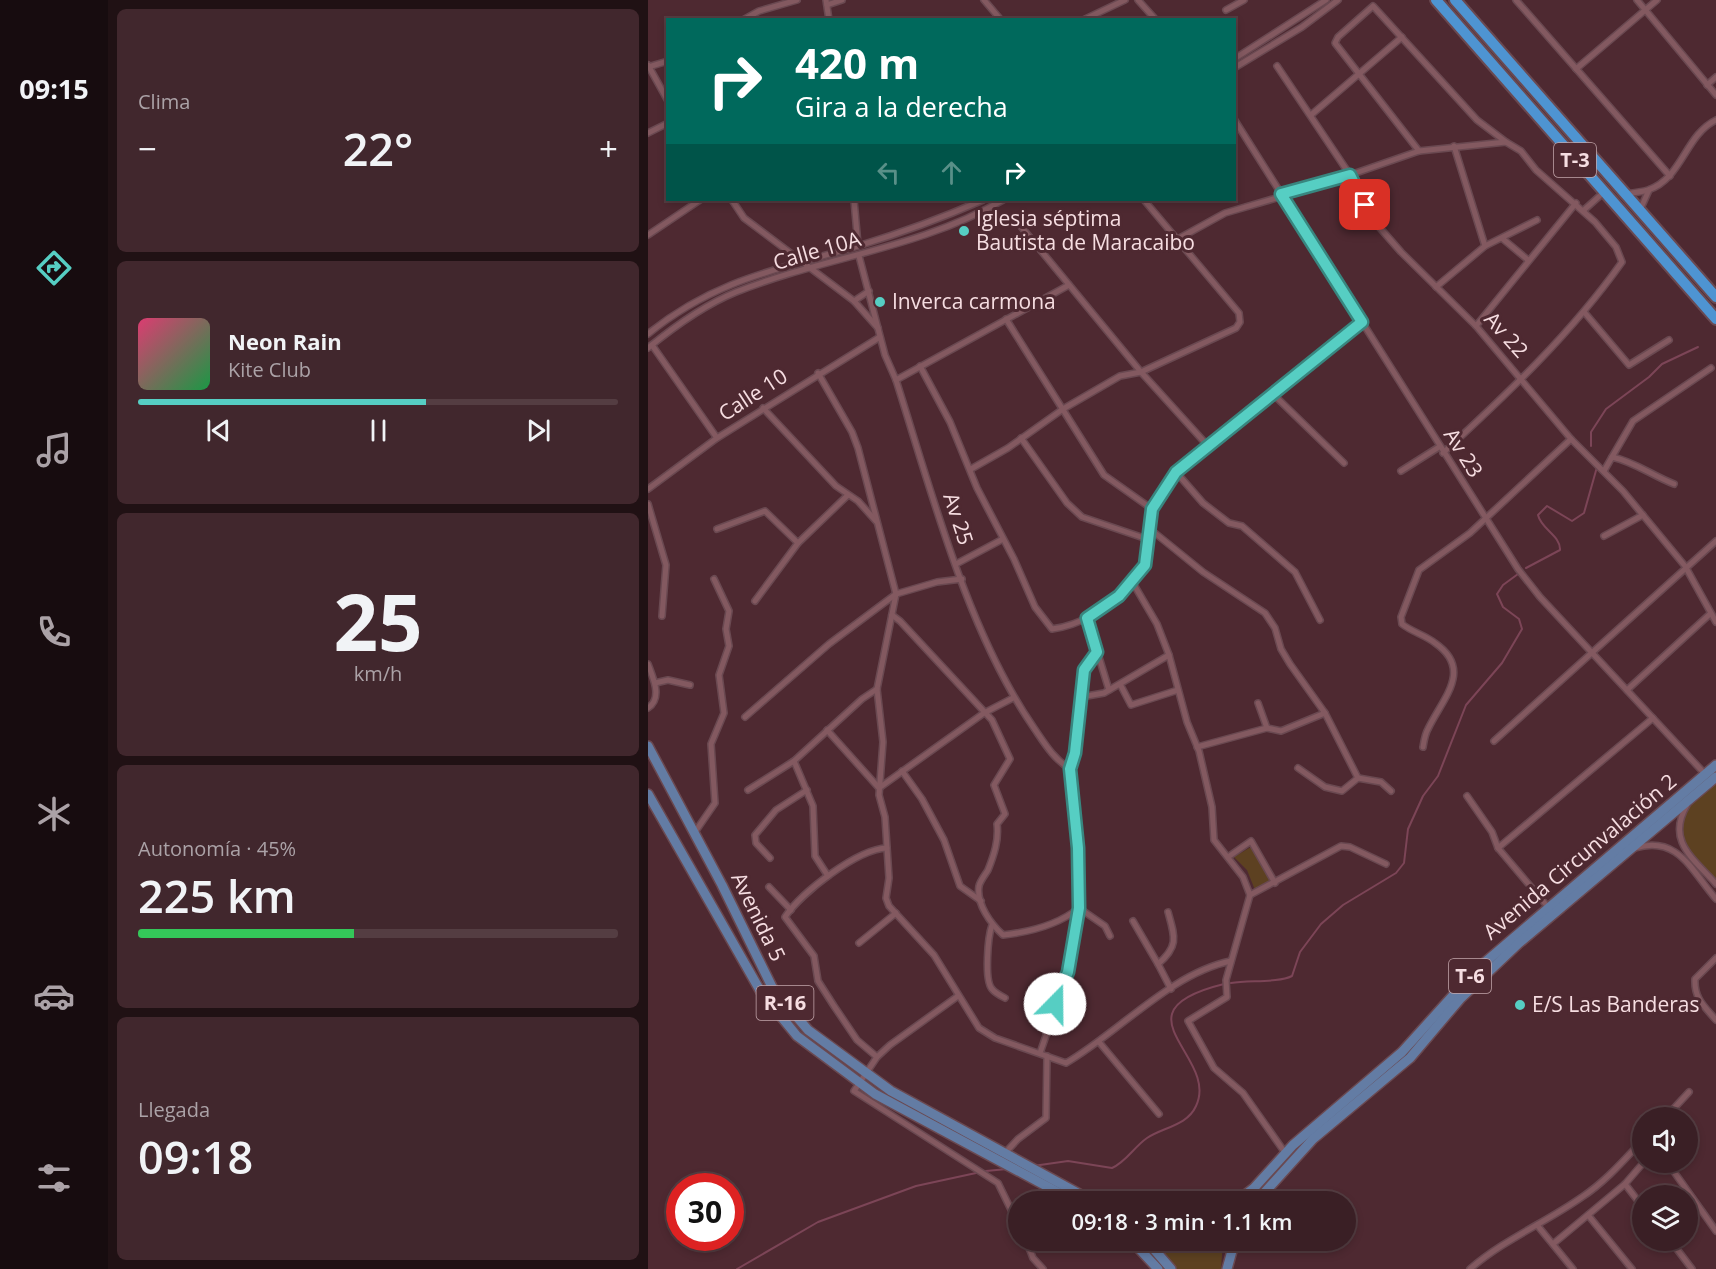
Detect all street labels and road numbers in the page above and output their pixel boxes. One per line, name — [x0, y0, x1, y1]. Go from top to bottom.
road number: T-3 — [1554, 143, 1596, 177]
street label: Calle 10A — [770, 224, 865, 276]
street label: Av 22 — [1479, 305, 1535, 363]
street label: Calle 10 — [713, 362, 792, 427]
street label: Av 23 — [1438, 422, 1490, 482]
street label: Av 25 — [937, 489, 980, 548]
street label: Avenida Circunvalación 2 — [1477, 767, 1682, 945]
street label: Avenida 5 — [725, 867, 792, 966]
road number: T-6 — [1449, 959, 1491, 993]
road number: R-16 — [756, 986, 814, 1020]

